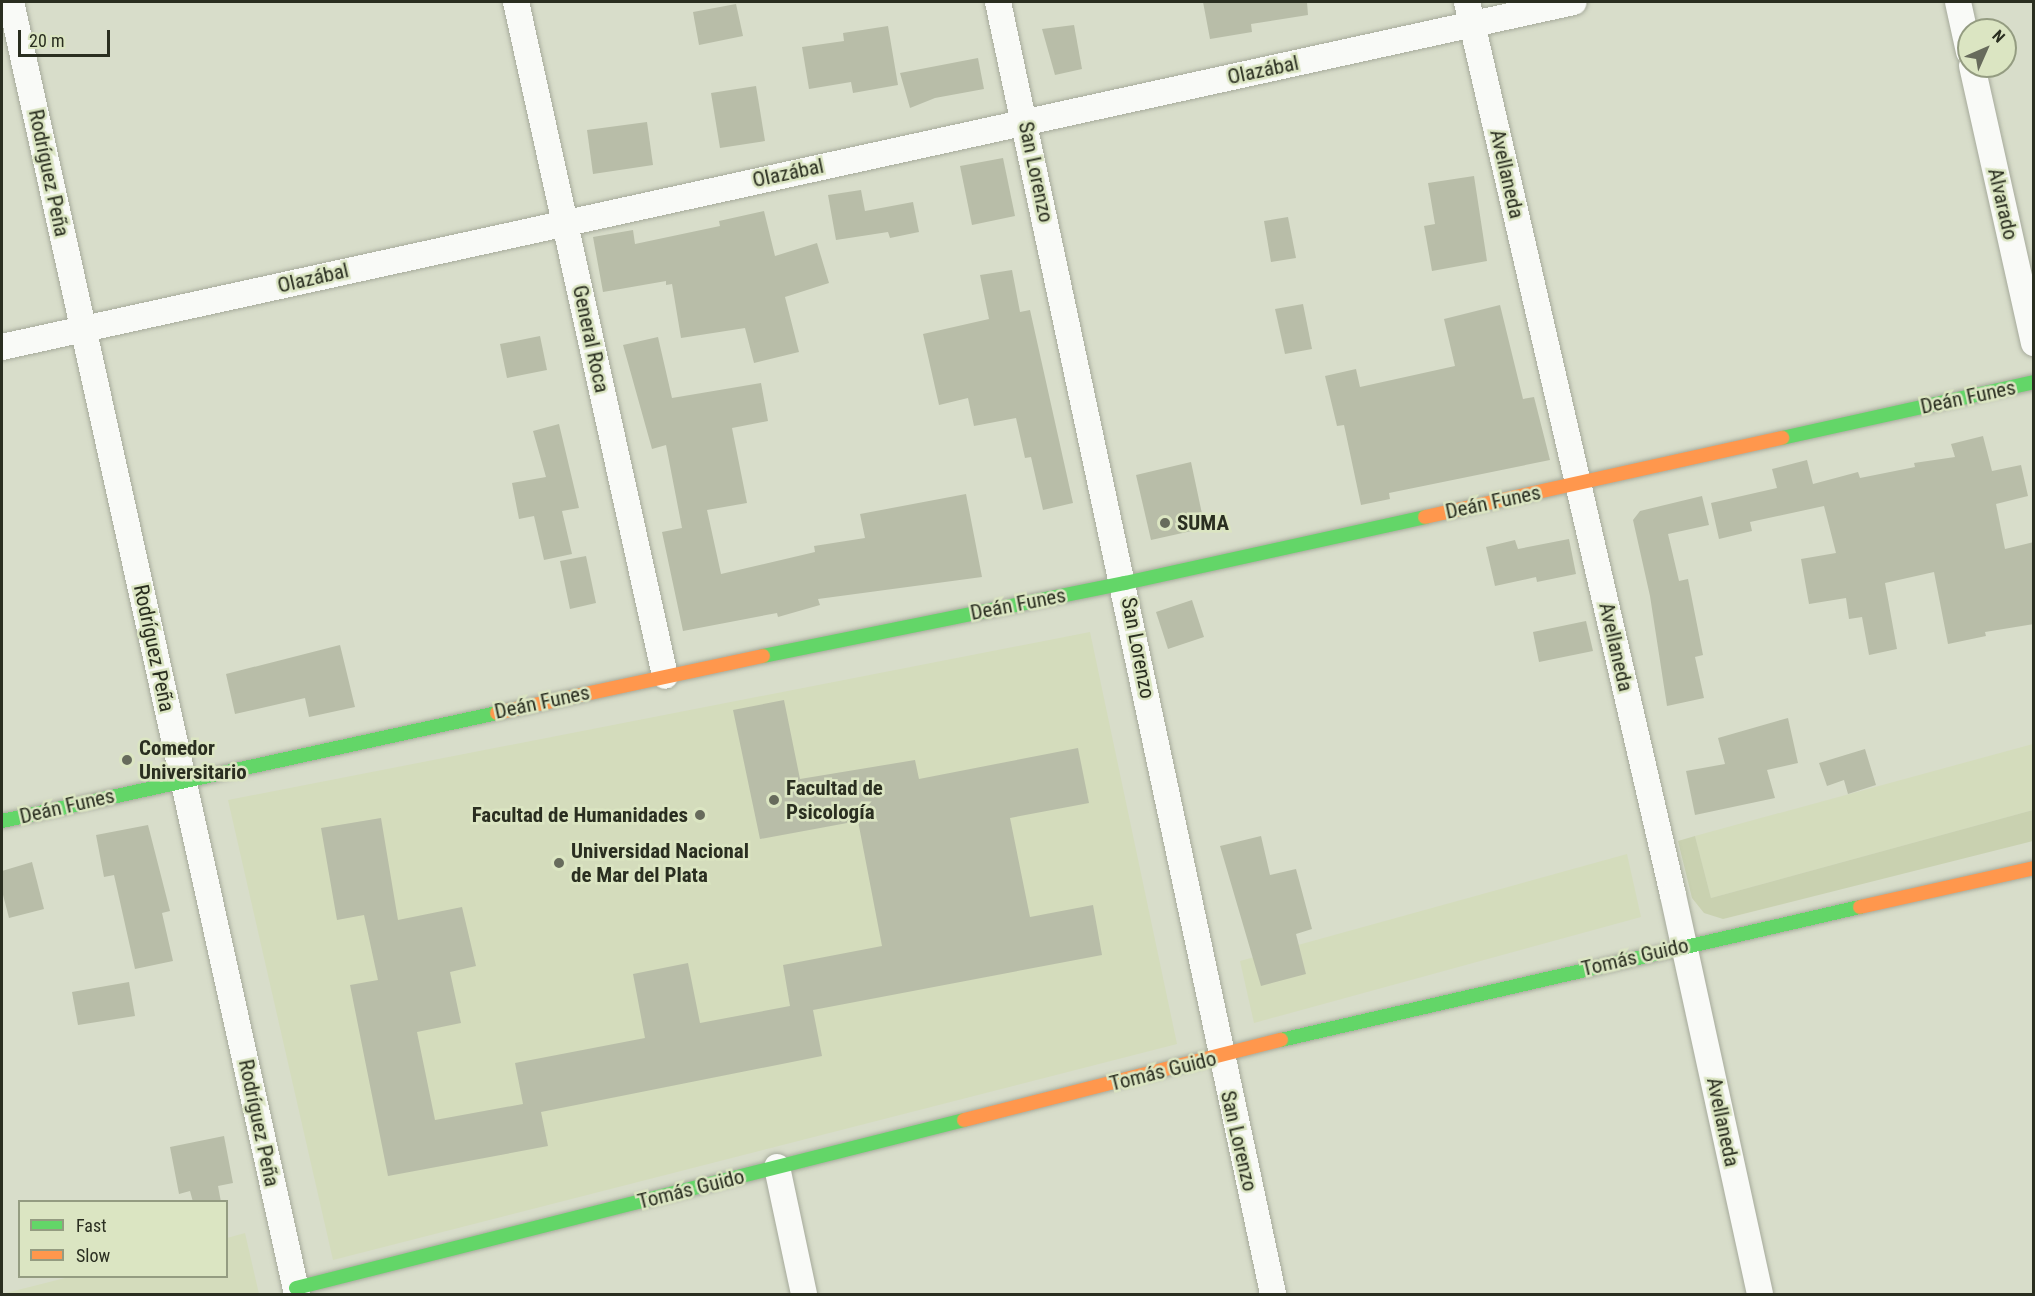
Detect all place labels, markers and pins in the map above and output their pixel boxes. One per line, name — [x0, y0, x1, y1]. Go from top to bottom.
place label: SUMA — [1177, 510, 1229, 536]
marker: SUMA — [1158, 516, 1172, 530]
place label: Comedor Universitario — [139, 735, 247, 785]
marker: Comedor Universitario — [120, 753, 134, 767]
place label: Facultad de Psicología — [786, 775, 883, 825]
marker: Facultad de Psicología — [767, 793, 781, 807]
place label: Facultad de Humanidades — [472, 802, 688, 828]
marker: Facultad de Humanidades — [693, 808, 707, 822]
place label: Universidad Nacional de Mar del Plata — [571, 838, 749, 888]
marker: Universidad Nacional de Mar del Plata — [552, 856, 566, 870]

